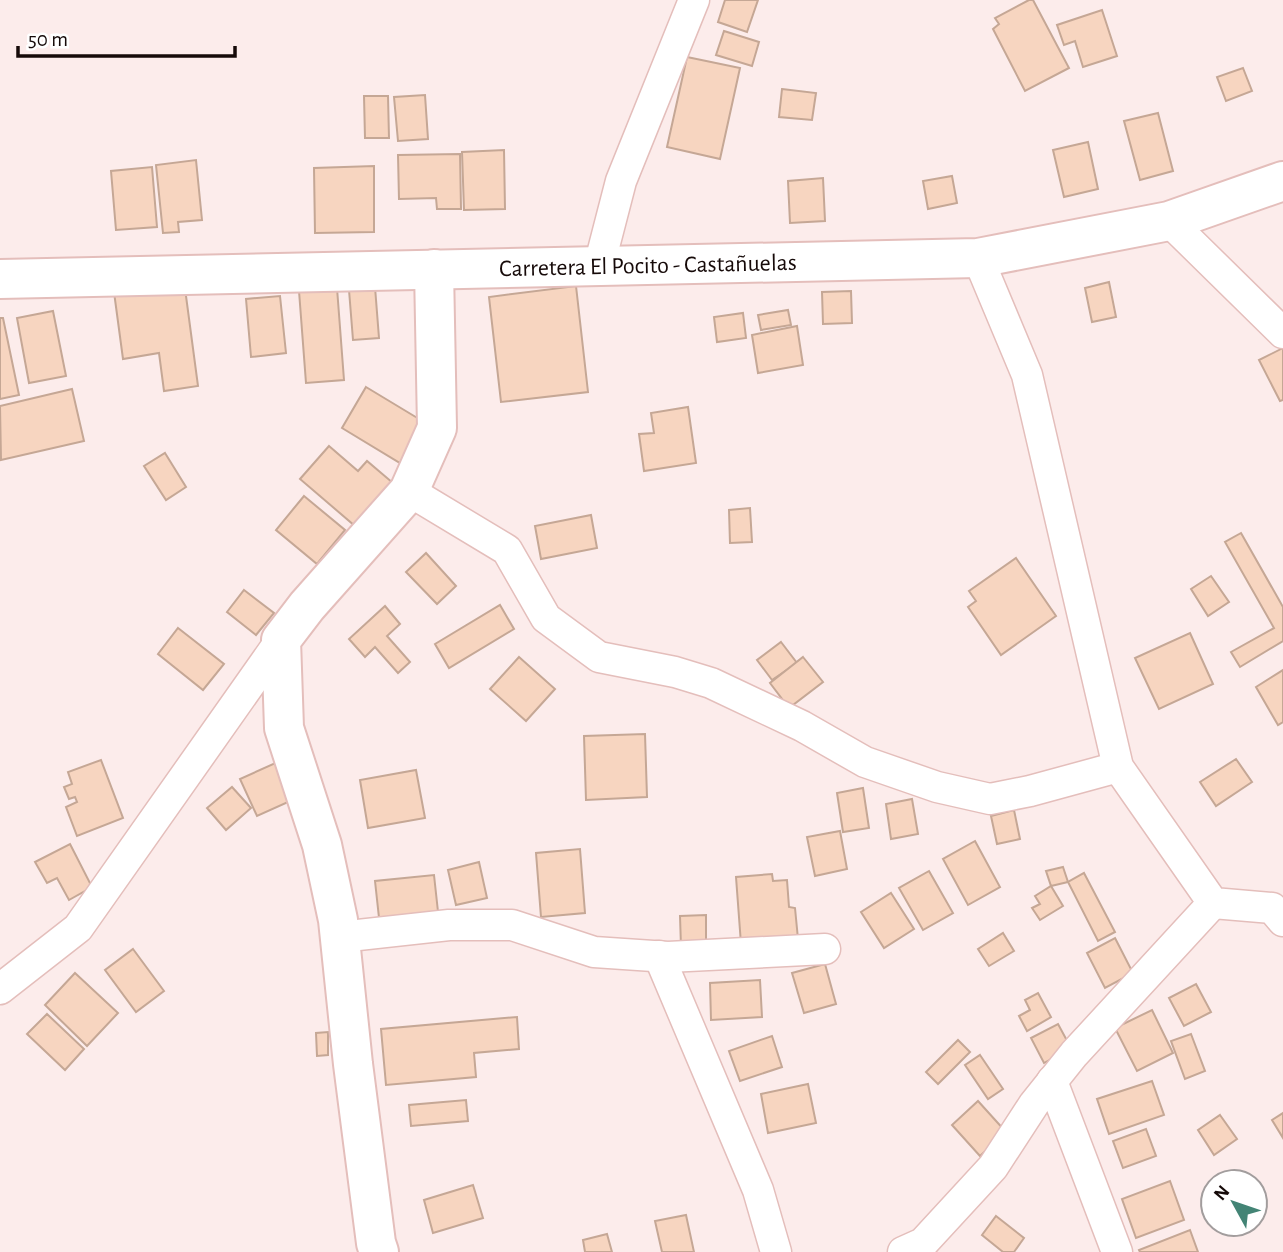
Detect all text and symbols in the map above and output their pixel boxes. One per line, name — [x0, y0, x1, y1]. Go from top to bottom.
scale bar — [18, 14, 234, 58]
text: 50 m — [28, 29, 68, 50]
street label: Carretera El Pocito - Castañuelas — [499, 251, 797, 281]
north arrow — [1199, 1168, 1269, 1238]
text: N — [1211, 1182, 1234, 1204]

